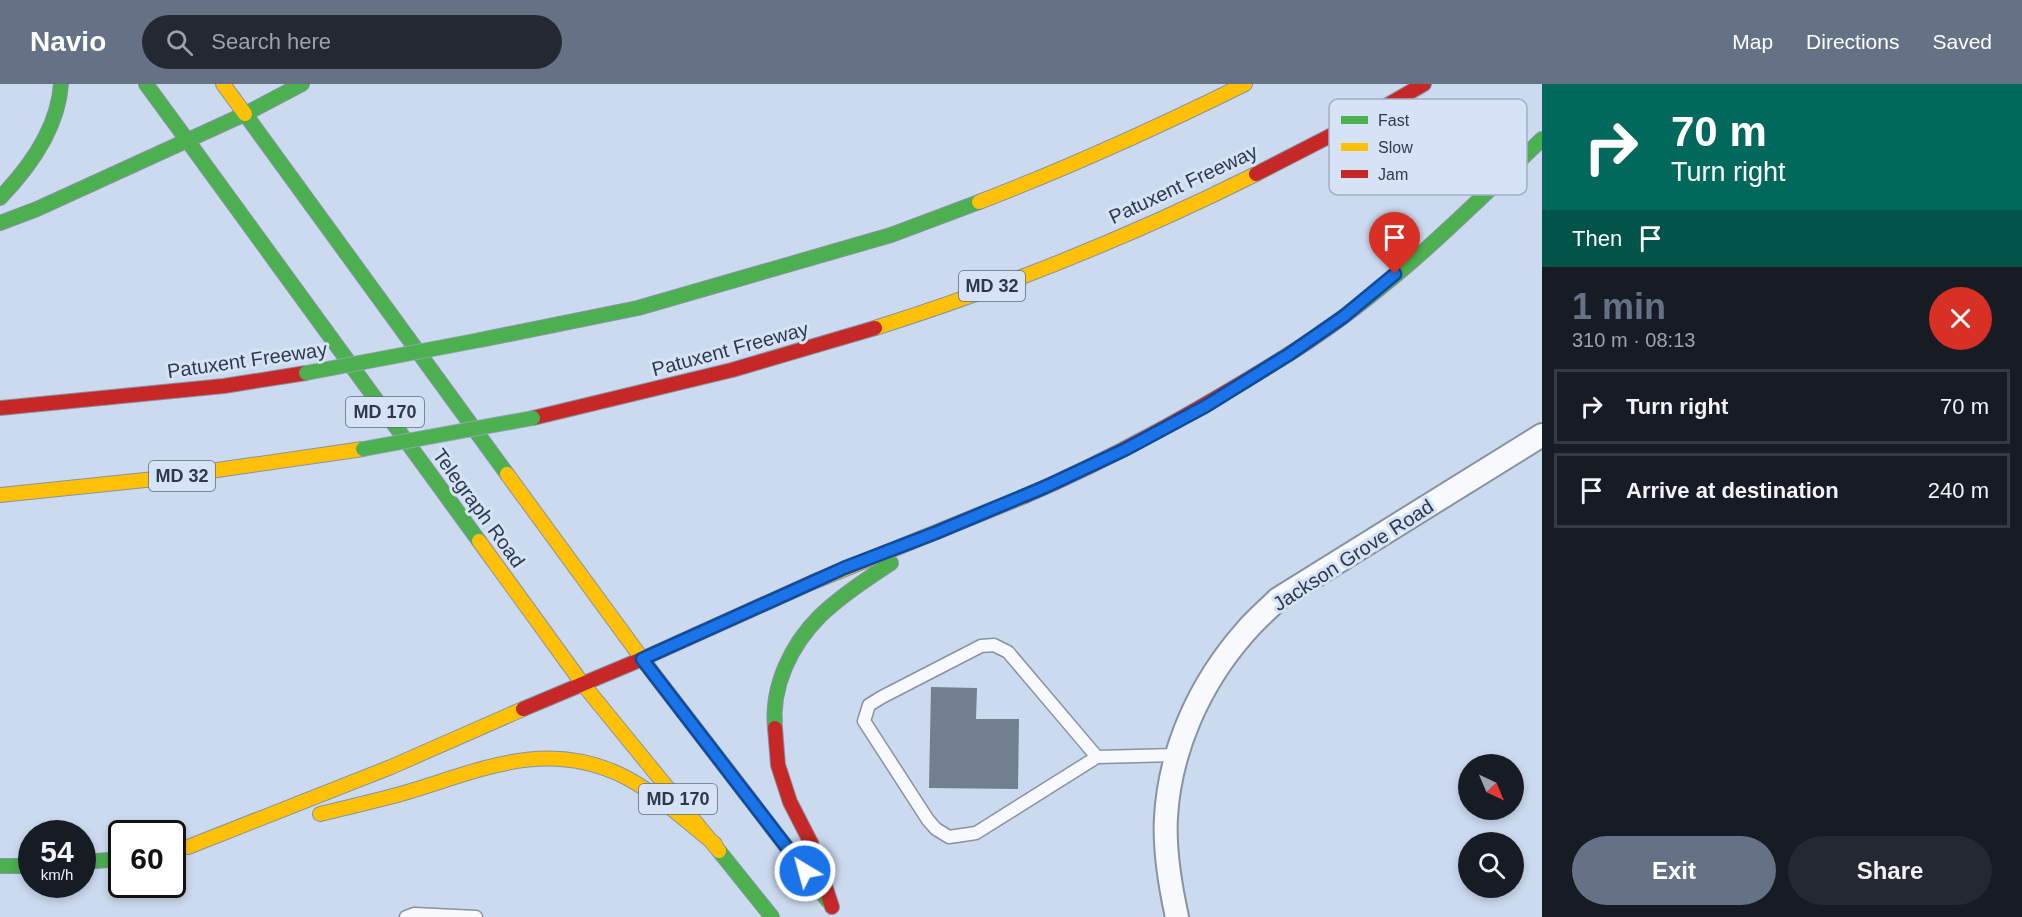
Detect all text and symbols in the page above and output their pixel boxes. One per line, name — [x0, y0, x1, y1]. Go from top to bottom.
search box — [142, 15, 562, 69]
text: Navio — [30, 26, 106, 57]
icon: search — [163, 26, 196, 59]
text: Search here — [211, 29, 331, 54]
text: Map — [1732, 30, 1773, 53]
text: Directions — [1806, 30, 1899, 53]
text: Saved — [1932, 30, 1992, 53]
legend — [1329, 99, 1527, 195]
icon: right — [1572, 108, 1650, 186]
text: 70 m — [1671, 108, 1767, 155]
text: Fast — [1378, 112, 1410, 129]
text: Slow — [1378, 139, 1413, 156]
street label: Patuxent Freeway — [1105, 140, 1261, 228]
text: Turn right — [1671, 157, 1786, 187]
text: Jam — [1378, 166, 1408, 183]
pin — [1369, 212, 1420, 274]
icon: arrive — [1378, 221, 1411, 254]
icon: arrive — [1634, 222, 1667, 255]
text: Then — [1572, 226, 1622, 251]
road number: MD 32 — [959, 271, 1025, 301]
text: 1 min — [1572, 286, 1666, 327]
button: close — [1929, 287, 1992, 350]
street label: Patuxent Freeway — [649, 318, 811, 380]
text: 310 m · 08:13 — [1572, 329, 1695, 351]
street label: Patuxent Freeway — [166, 338, 328, 382]
icon: right — [1575, 390, 1608, 423]
text: Turn right — [1626, 394, 1728, 419]
text: 70 m — [1940, 394, 1989, 419]
road number: MD 170 — [346, 397, 424, 427]
street label: Telegraph Road — [429, 444, 529, 572]
road number: MD 32 — [149, 461, 215, 491]
icon: arrive — [1575, 474, 1608, 507]
text: Arrive at destination — [1626, 478, 1839, 503]
text: 240 m — [1928, 478, 1989, 503]
street label: Jackson Grove Road — [1269, 495, 1437, 615]
north arrow — [1458, 754, 1524, 820]
map controls — [1458, 754, 1524, 898]
road number: MD 170 — [639, 784, 717, 814]
speed limit sign: 60 — [108, 820, 186, 898]
button: search — [1458, 832, 1524, 898]
text: 54 — [40, 835, 74, 868]
button: Exit — [1572, 836, 1776, 905]
button: Share — [1788, 836, 1992, 905]
position arrow — [773, 839, 837, 903]
text: km/h — [41, 866, 73, 883]

